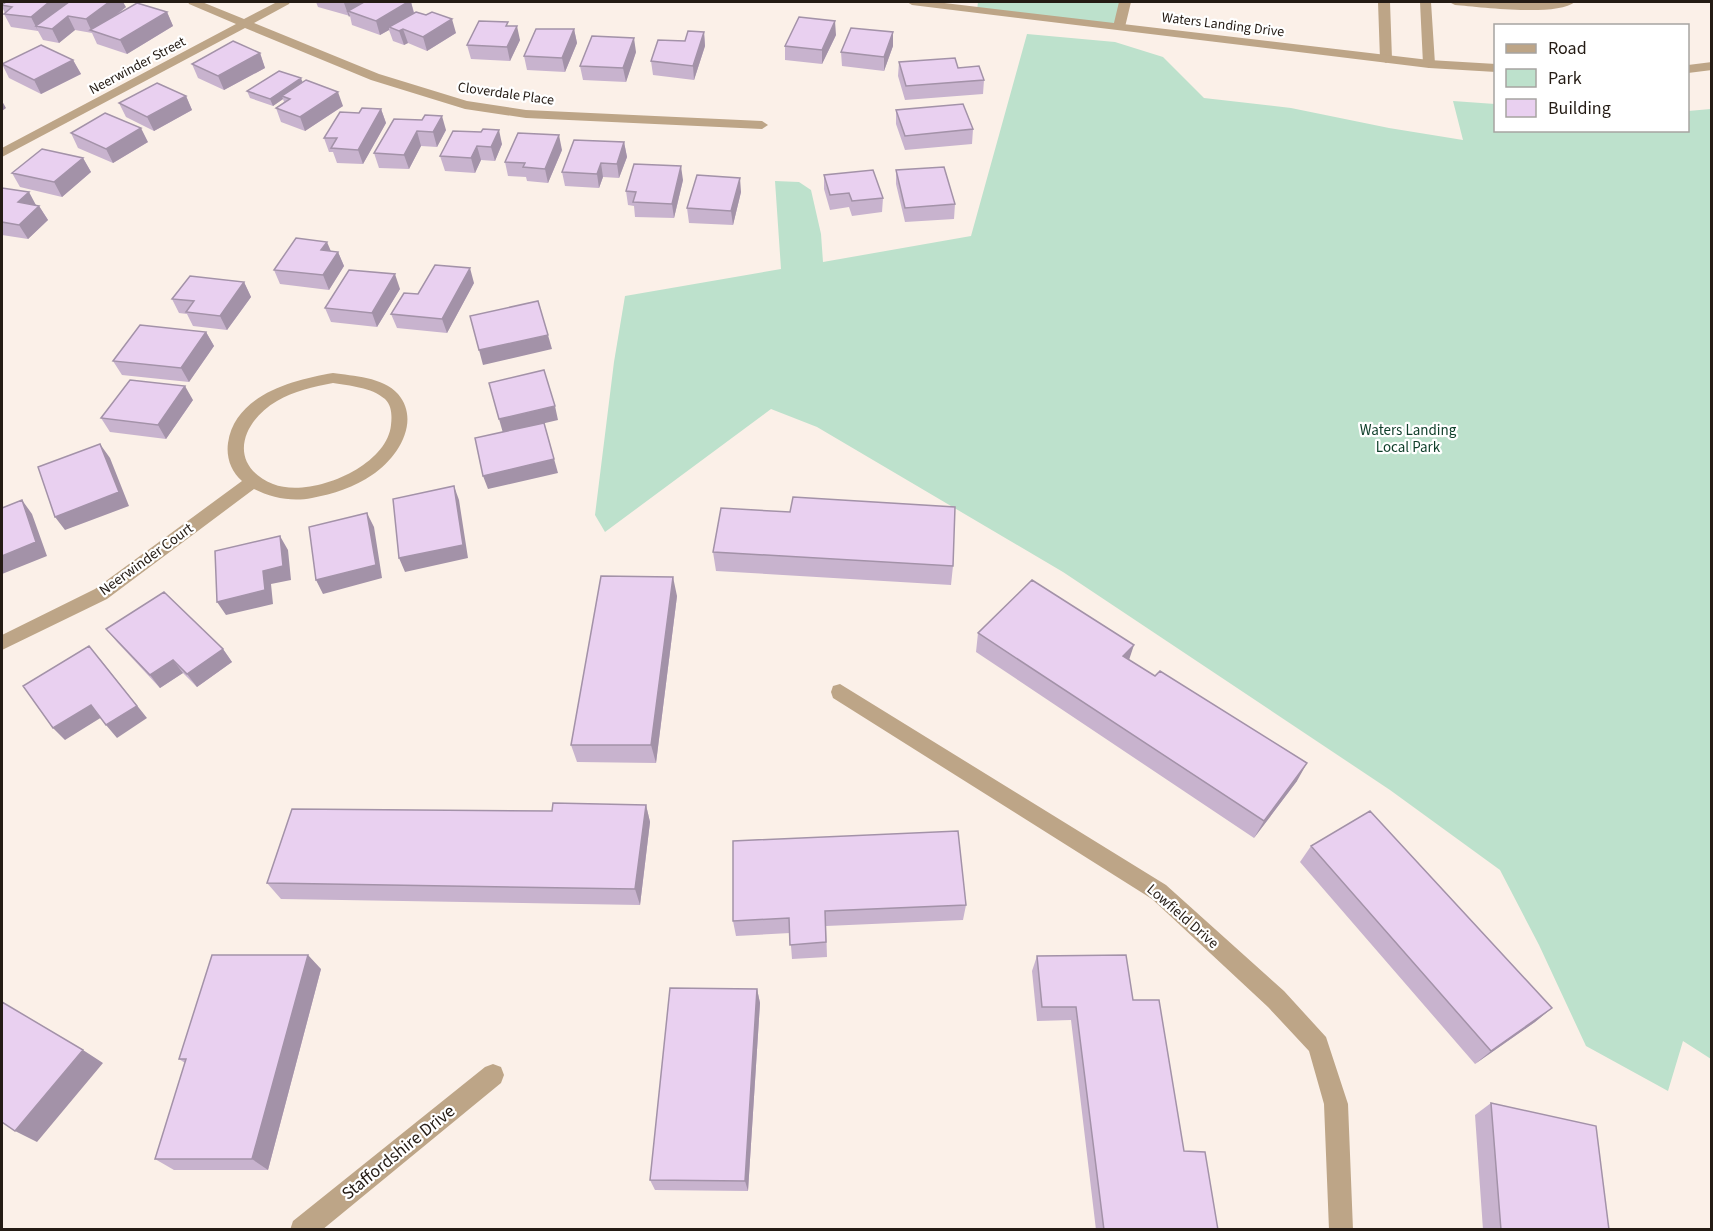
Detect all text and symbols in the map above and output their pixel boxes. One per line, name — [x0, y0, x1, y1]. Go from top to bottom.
street label: Waters Landing Drive — [1161, 8, 1285, 42]
legend — [1494, 24, 1689, 132]
street label: Neerwinder Street — [86, 32, 189, 100]
text: Road — [1548, 36, 1587, 61]
text: Park — [1548, 66, 1582, 91]
street label: Cloverdale Place — [456, 77, 555, 111]
text: Building — [1548, 96, 1611, 121]
park label: Waters Landing Local Park — [1360, 420, 1457, 458]
street label: Neerwinder Court — [95, 518, 198, 601]
street label: Lowfield Drive — [1142, 879, 1223, 954]
street label: Staffordshire Drive — [336, 1099, 460, 1206]

